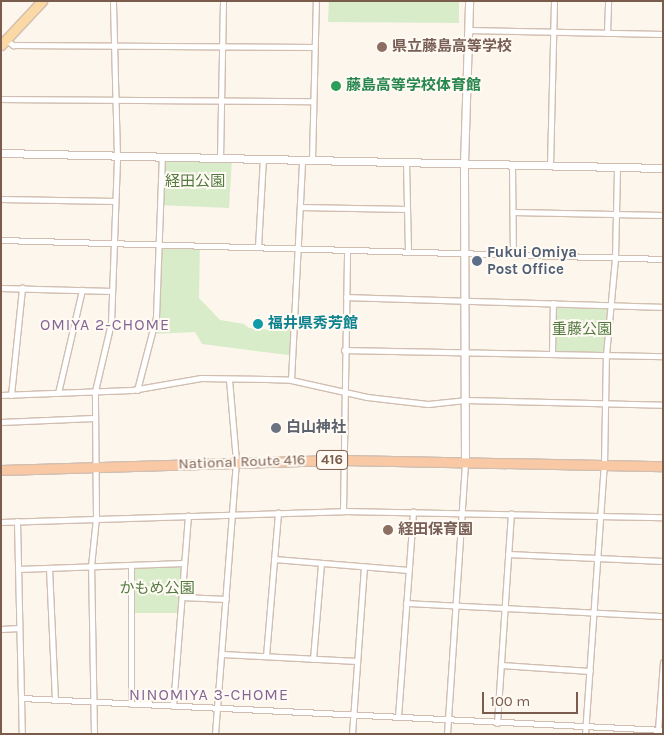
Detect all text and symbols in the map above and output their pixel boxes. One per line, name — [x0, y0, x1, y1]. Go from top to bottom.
place label: 県立藤島高等学校 — [392, 38, 512, 56]
marker: 県立藤島高等学校 — [376, 41, 388, 53]
place label: 藤島高等学校体育館 — [346, 77, 481, 95]
marker: 藤島高等学校体育館 — [330, 80, 342, 92]
park label: 経田公園 — [165, 173, 225, 191]
place label: Fukui Omiya Post Office — [487, 243, 577, 278]
marker: Fukui Omiya Post Office — [471, 255, 483, 267]
district label: OMIYA 2-CHOME — [38, 315, 172, 335]
place label: 福井県秀芳館 — [268, 315, 358, 333]
marker: 福井県秀芳館 — [252, 318, 264, 330]
park label: 重藤公園 — [552, 321, 612, 339]
place label: 白山神社 — [286, 419, 346, 437]
marker: 白山神社 — [270, 422, 282, 434]
road number: 416 — [316, 448, 348, 472]
street label: National Route 416 — [178, 451, 306, 473]
place label: 経田保育園 — [398, 521, 473, 539]
marker: 経田保育園 — [382, 524, 394, 536]
park label: かもめ公園 — [120, 580, 194, 598]
scale bar — [484, 682, 580, 714]
district label: NINOMIYA 3-CHOME — [127, 685, 291, 705]
text: 100 m — [490, 692, 530, 710]

